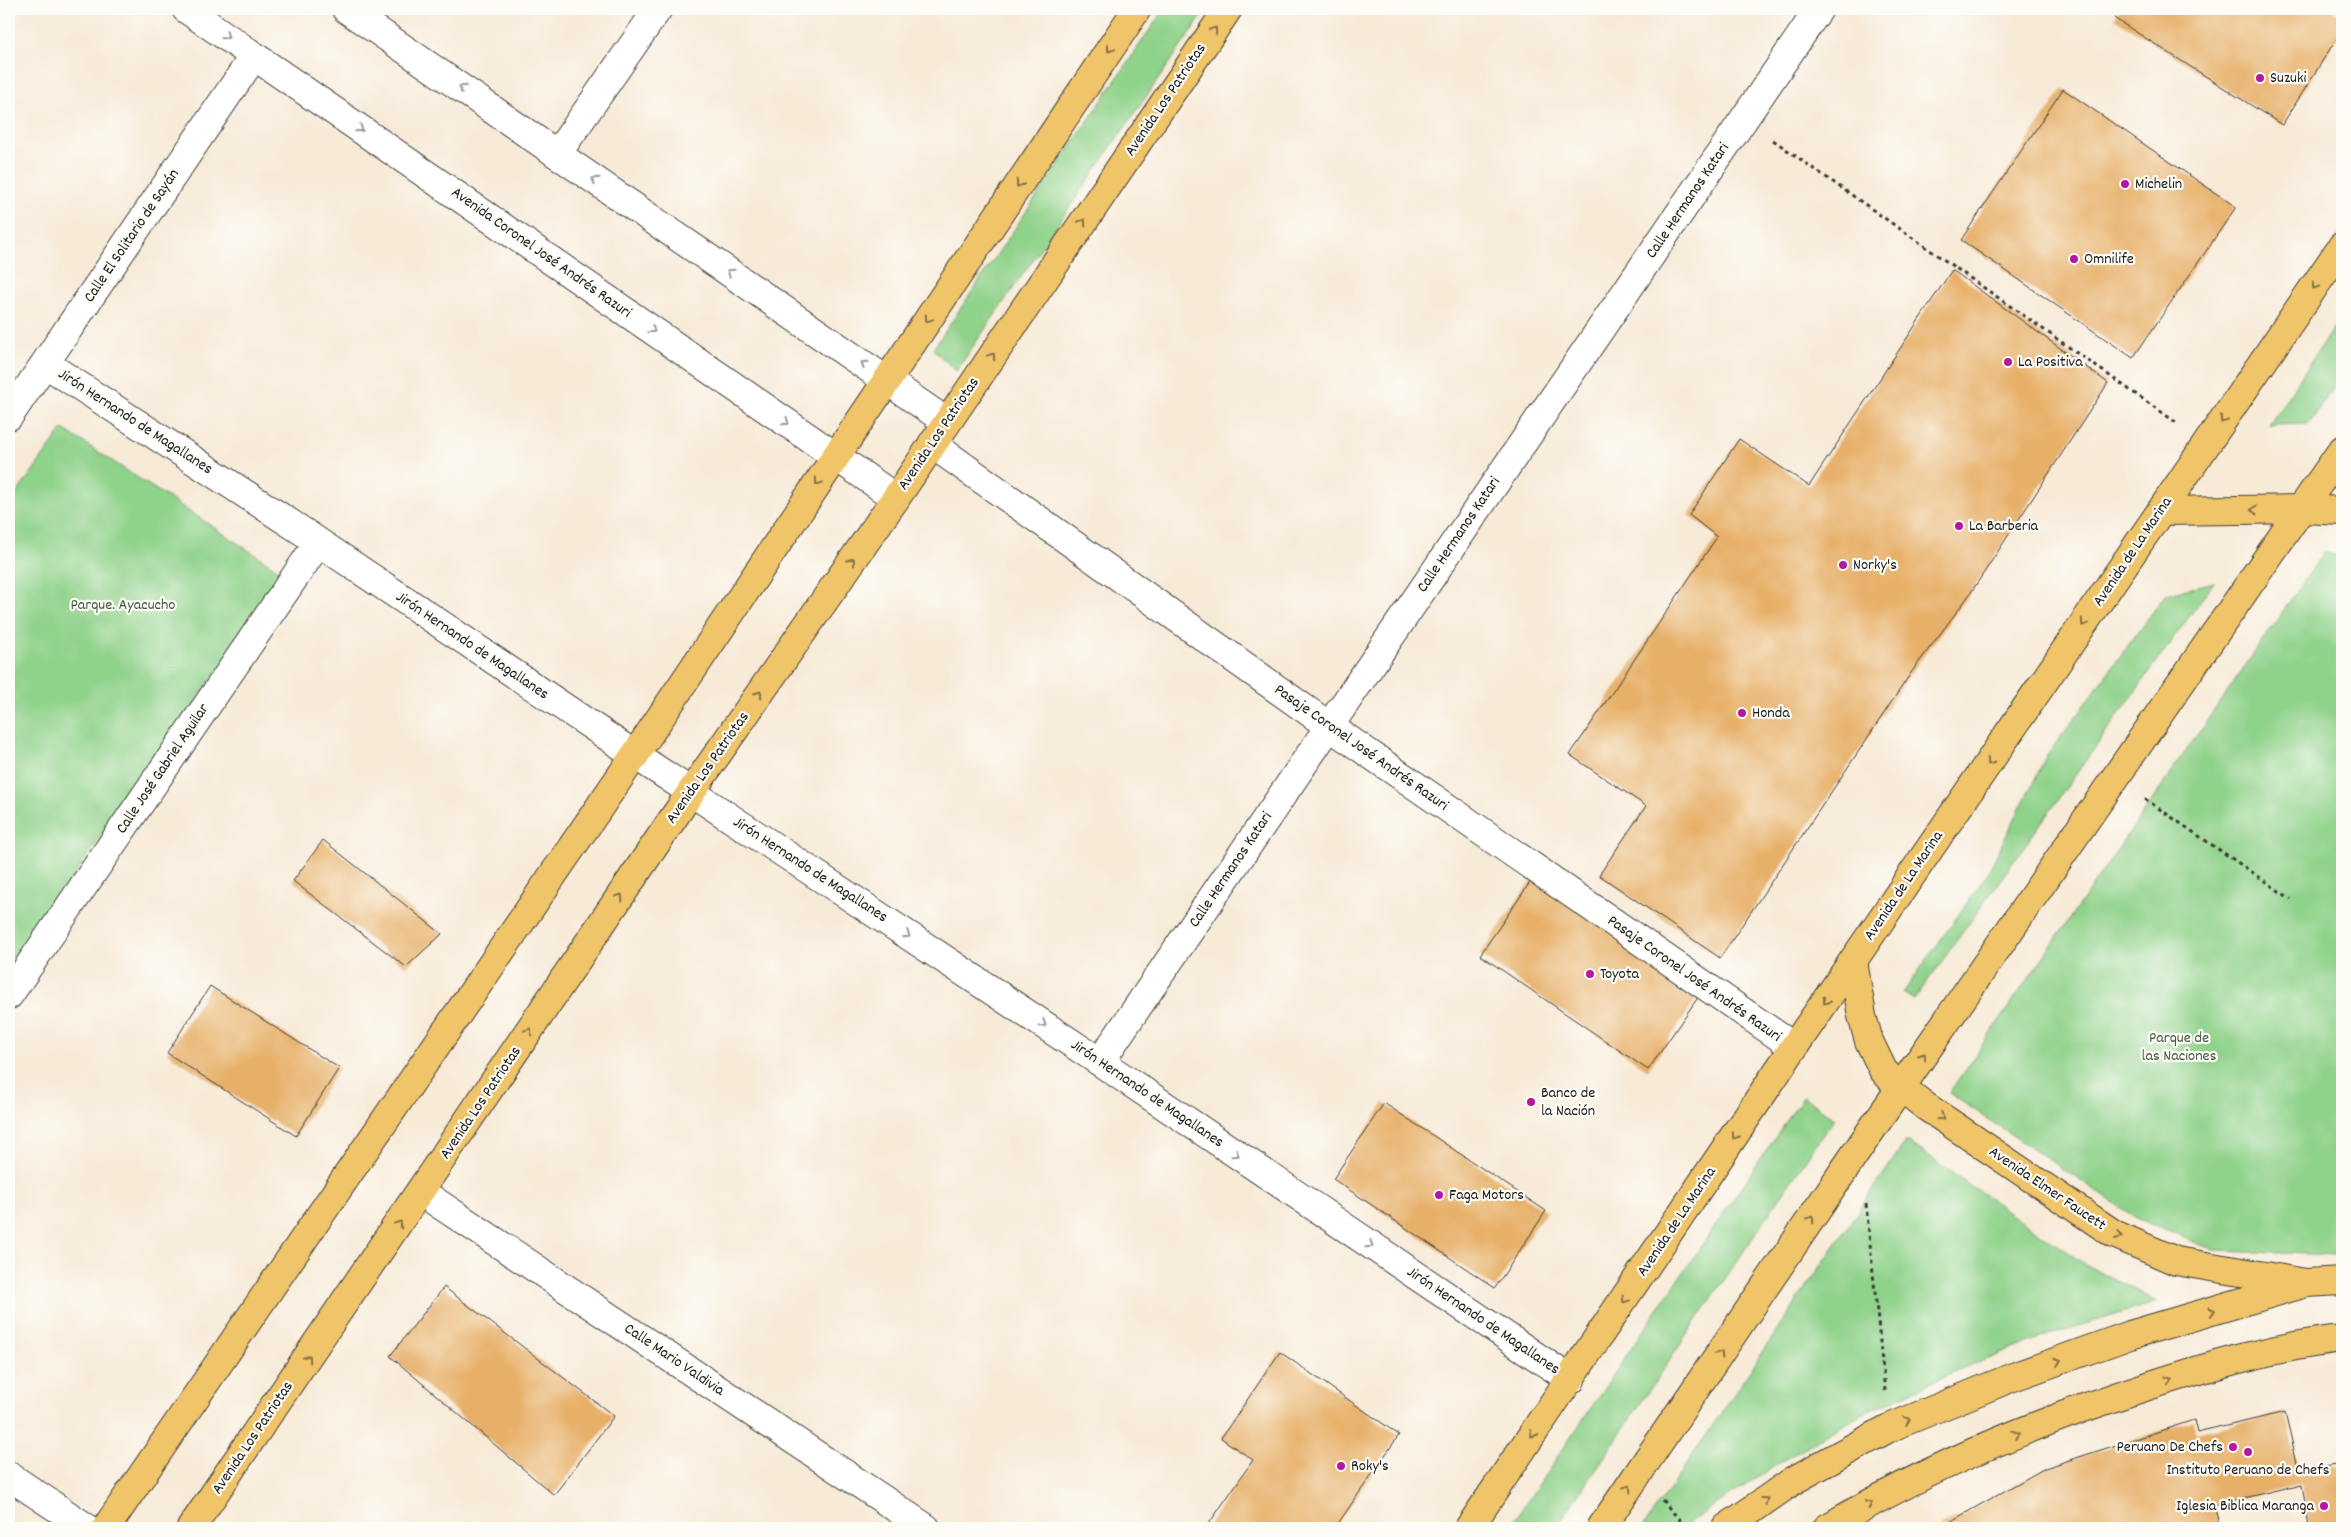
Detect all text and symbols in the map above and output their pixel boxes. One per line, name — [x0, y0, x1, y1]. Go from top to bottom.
one-way arrow — [1208, 26, 1217, 35]
one-way arrow — [220, 30, 230, 39]
street label: Avenida Los Patriotas — [1119, 39, 1213, 161]
one-way arrow — [1107, 43, 1116, 53]
place label: Suzuki — [2270, 67, 2306, 90]
marker: Suzuki — [2254, 72, 2266, 84]
one-way arrow — [458, 85, 467, 94]
one-way arrow — [354, 123, 363, 132]
street label: Calle Hermanos Katari — [1641, 138, 1735, 264]
street label: Calle El Solitario de Sayán — [79, 164, 185, 308]
place label: Michelin — [2135, 173, 2182, 196]
one-way arrow — [592, 177, 601, 186]
one-way arrow — [1016, 178, 1025, 188]
marker: Michelin — [2119, 178, 2131, 190]
street label: Avenida Coronel José Andrés Razuri — [446, 182, 636, 324]
one-way arrow — [1077, 218, 1086, 228]
place label: Omnilife — [2084, 248, 2134, 271]
marker: Omnilife — [2068, 253, 2080, 265]
one-way arrow — [726, 269, 735, 278]
one-way arrow — [2312, 281, 2321, 290]
one-way arrow — [925, 313, 934, 322]
one-way arrow — [646, 324, 656, 333]
place label: La Positiva — [2018, 351, 2083, 374]
one-way arrow — [986, 352, 995, 362]
marker: La Positiva — [2002, 356, 2014, 368]
one-way arrow — [860, 361, 869, 370]
street label: Jirón Hernando de Magallanes — [53, 363, 217, 481]
street label: Avenida Los Patriotas — [892, 373, 986, 495]
one-way arrow — [2220, 414, 2229, 424]
one-way arrow — [780, 416, 790, 425]
street label: Calle Hermanos Katari — [1412, 472, 1506, 598]
one-way arrow — [814, 477, 824, 486]
street label: Avenida de La Marina — [2088, 492, 2179, 611]
one-way arrow — [2250, 504, 2258, 515]
place label: La Barberia — [1969, 515, 2039, 538]
marker: La Barberia — [1953, 520, 1965, 532]
place label: Norky's — [1853, 554, 1897, 577]
one-way arrow — [846, 557, 855, 567]
marker: Norky's — [1837, 559, 1849, 571]
street label: Jirón Hernando de Magallanes — [391, 586, 553, 706]
park label: Parque. Ayacucho — [70, 594, 176, 617]
one-way arrow — [2081, 618, 2090, 627]
street label: Pasaje Coronel José Andrés Razuri — [1269, 679, 1453, 817]
one-way arrow — [753, 691, 762, 700]
street label: Calle José Gabriel Aguilar — [111, 699, 215, 839]
place label: Honda — [1752, 702, 1790, 725]
street label: Avenida Los Patriotas — [661, 707, 756, 829]
marker: Honda — [1736, 707, 1748, 719]
one-way arrow — [1987, 756, 1996, 765]
street label: Calle Hermanos Katari — [1184, 807, 1278, 933]
street label: Jirón Hernando de Magallanes — [728, 811, 892, 929]
street label: Avenida de La Marina — [1859, 826, 1950, 945]
one-way arrow — [614, 893, 624, 902]
street label: Pasaje Coronel José Andrés Razuri — [1602, 910, 1786, 1048]
one-way arrow — [902, 928, 911, 938]
place label: Toyota — [1600, 963, 1640, 986]
marker: Toyota — [1584, 968, 1596, 980]
one-way arrow — [1823, 995, 1832, 1005]
one-way arrow — [1037, 1018, 1046, 1027]
one-way arrow — [523, 1027, 532, 1037]
park label: Parque de las Naciones — [2142, 1027, 2217, 1068]
street label: Jirón Hernando de Magallanes — [1066, 1034, 1228, 1154]
street label: Avenida Los Patriotas — [434, 1042, 528, 1164]
one-way arrow — [1917, 1053, 1926, 1062]
place label: Banco de la Nación — [1541, 1082, 1595, 1123]
marker: Banco de la Nación — [1525, 1096, 1537, 1108]
one-way arrow — [1935, 1111, 1944, 1120]
one-way arrow — [1732, 1130, 1741, 1140]
street label: Avenida Elmer Faucett — [1984, 1141, 2110, 1237]
one-way arrow — [1230, 1148, 1240, 1157]
street label: Avenida de La Marina — [1632, 1162, 1723, 1281]
place label: Faga Motors — [1449, 1184, 1524, 1207]
marker: Faga Motors — [1433, 1189, 1445, 1201]
one-way arrow — [1805, 1215, 1814, 1225]
one-way arrow — [393, 1220, 402, 1230]
one-way arrow — [2114, 1230, 2123, 1241]
one-way arrow — [1365, 1239, 1374, 1248]
street label: Jirón Hernando de Magallanes — [1402, 1261, 1564, 1381]
one-way arrow — [1622, 1294, 1631, 1303]
one-way arrow — [2208, 1306, 2216, 1316]
street label: Calle Mario Valdivia — [619, 1318, 729, 1402]
one-way arrow — [1714, 1350, 1723, 1359]
one-way arrow — [301, 1354, 311, 1363]
one-way arrow — [2053, 1357, 2062, 1367]
one-way arrow — [2164, 1375, 2172, 1385]
street label: Avenida Los Patriotas — [206, 1377, 300, 1499]
one-way arrow — [1902, 1416, 1911, 1427]
one-way arrow — [1530, 1429, 1540, 1438]
one-way arrow — [2011, 1430, 2019, 1440]
place label: Peruano De Chefs — [2117, 1436, 2223, 1459]
marker: Peruano De Chefs — [2227, 1441, 2239, 1453]
marker: Instituto Peruano de Chefs — [2242, 1446, 2254, 1458]
place label: Roky's — [1351, 1455, 1389, 1478]
place label: Instituto Peruano de Chefs — [2166, 1459, 2330, 1482]
marker: Roky's — [1335, 1460, 1347, 1472]
one-way arrow — [1622, 1484, 1632, 1493]
place label: Iglesia Biblica Maranga — [2176, 1495, 2314, 1518]
one-way arrow — [1760, 1497, 1769, 1506]
one-way arrow — [1864, 1500, 1873, 1510]
marker: Iglesia Biblica Maranga — [2318, 1500, 2330, 1512]

